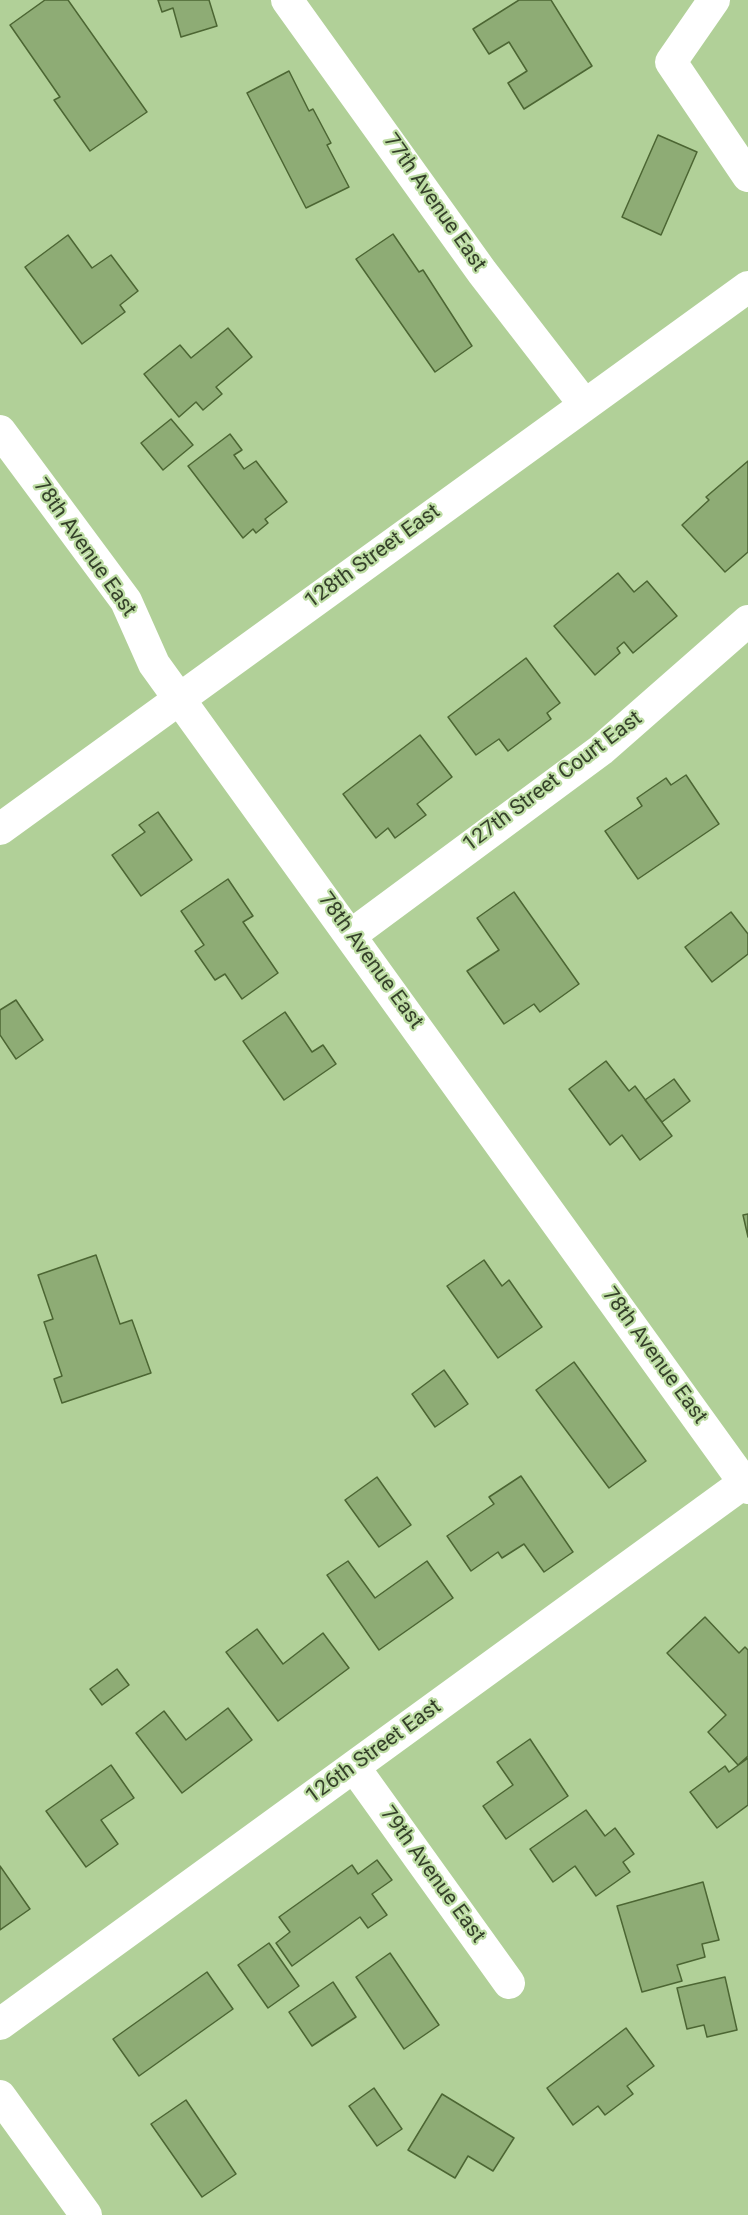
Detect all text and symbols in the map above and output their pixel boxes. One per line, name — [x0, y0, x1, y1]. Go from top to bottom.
street label: 77th Avenue East — [377, 129, 491, 277]
street label: 78th Avenue East — [27, 474, 141, 622]
street label: 128th Street East — [301, 500, 445, 614]
street label: 127th Street Court East — [459, 706, 647, 858]
street label: 78th Avenue East — [312, 888, 428, 1034]
street label: 78th Avenue East — [596, 1283, 712, 1429]
street label: 126th Street East — [302, 1695, 446, 1809]
street label: 79th Avenue East — [374, 1802, 490, 1948]

